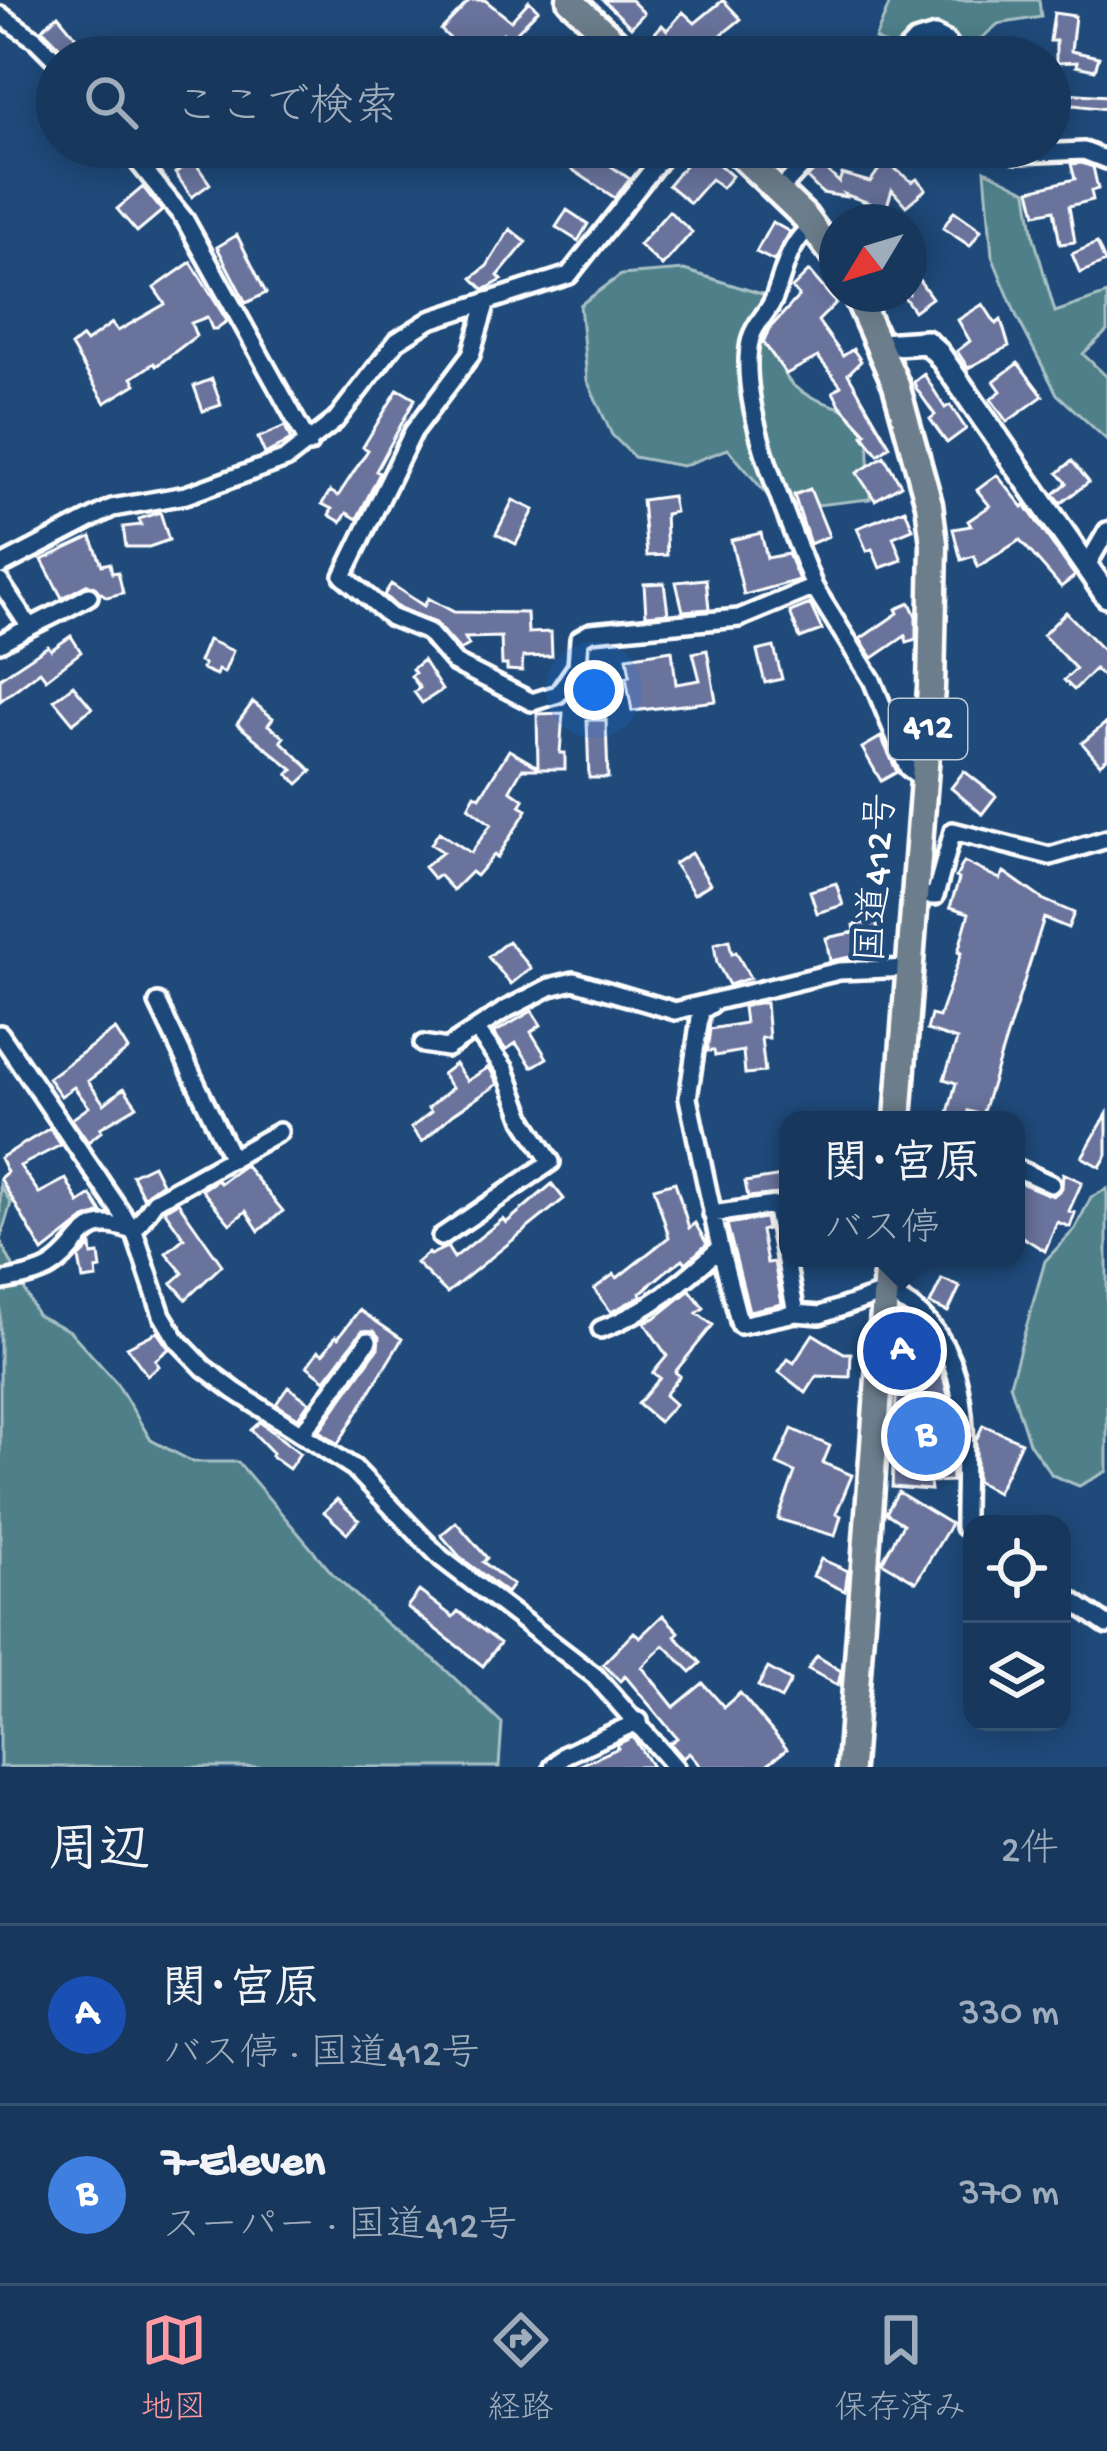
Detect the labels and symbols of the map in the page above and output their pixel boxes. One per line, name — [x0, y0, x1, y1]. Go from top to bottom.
north arrow — [819, 204, 927, 312]
your location — [564, 660, 624, 720]
road number: 412 — [889, 699, 967, 759]
street label: 国道412号 — [850, 791, 909, 965]
pin: A — [863, 1306, 941, 1396]
pin: B — [887, 1391, 965, 1481]

